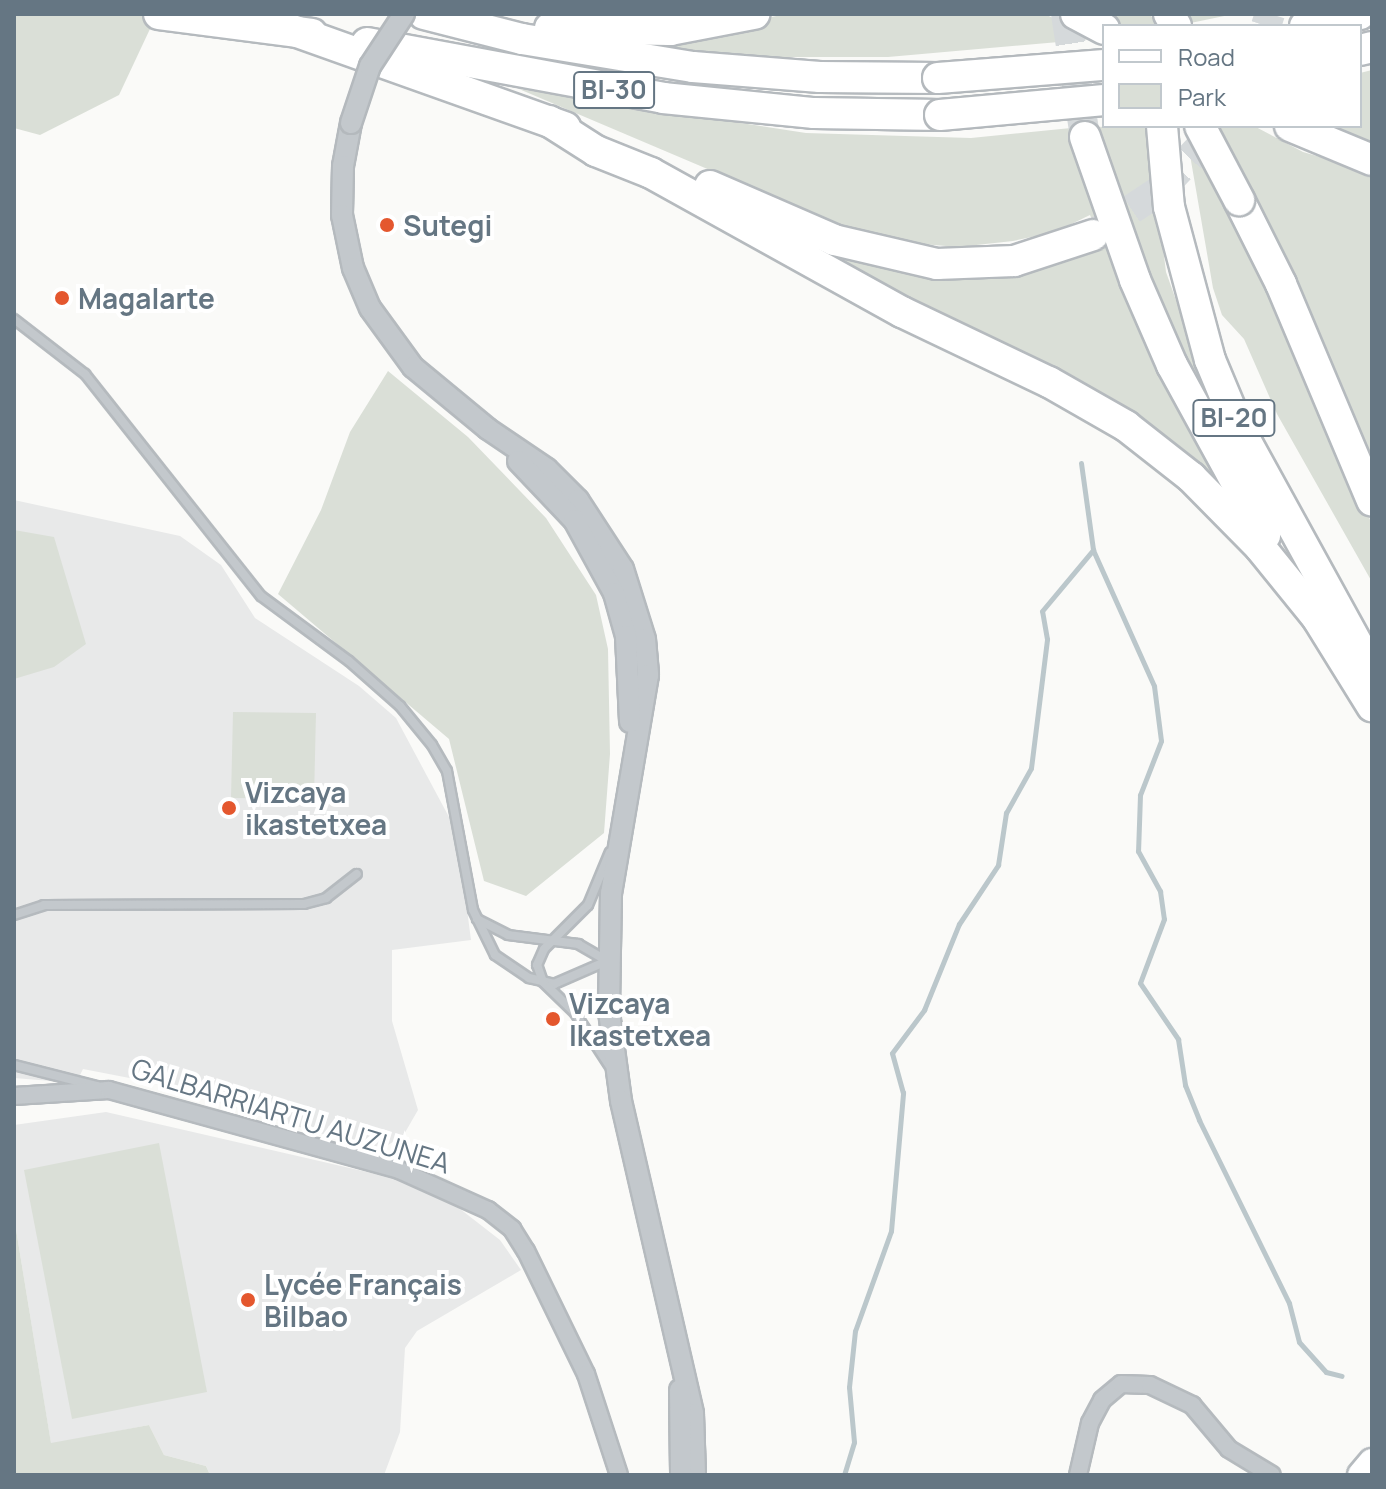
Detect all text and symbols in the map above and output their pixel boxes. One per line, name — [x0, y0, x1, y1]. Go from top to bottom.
legend — [1102, 24, 1362, 128]
text: Road — [1178, 40, 1235, 73]
road number: BI-30 — [572, 68, 656, 112]
text: Park — [1178, 80, 1226, 113]
place label: Sutegi — [403, 208, 492, 242]
marker: Sutegi — [378, 216, 396, 234]
place label: Magalarte — [78, 281, 215, 315]
marker: Magalarte — [53, 289, 71, 307]
road number: BI-20 — [1192, 396, 1276, 440]
place label: Vizcaya ikastetxea — [245, 775, 387, 841]
marker: Vizcaya ikastetxea — [220, 799, 238, 817]
place label: Vizcaya Ikastetxea — [569, 986, 711, 1052]
marker: Vizcaya Ikastetxea — [544, 1010, 562, 1028]
street label: GALBARRIARTU AUZUNEA — [127, 1050, 455, 1180]
place label: Lycée Français Bilbao — [264, 1267, 462, 1333]
marker: Lycée Français Bilbao — [239, 1291, 257, 1309]

